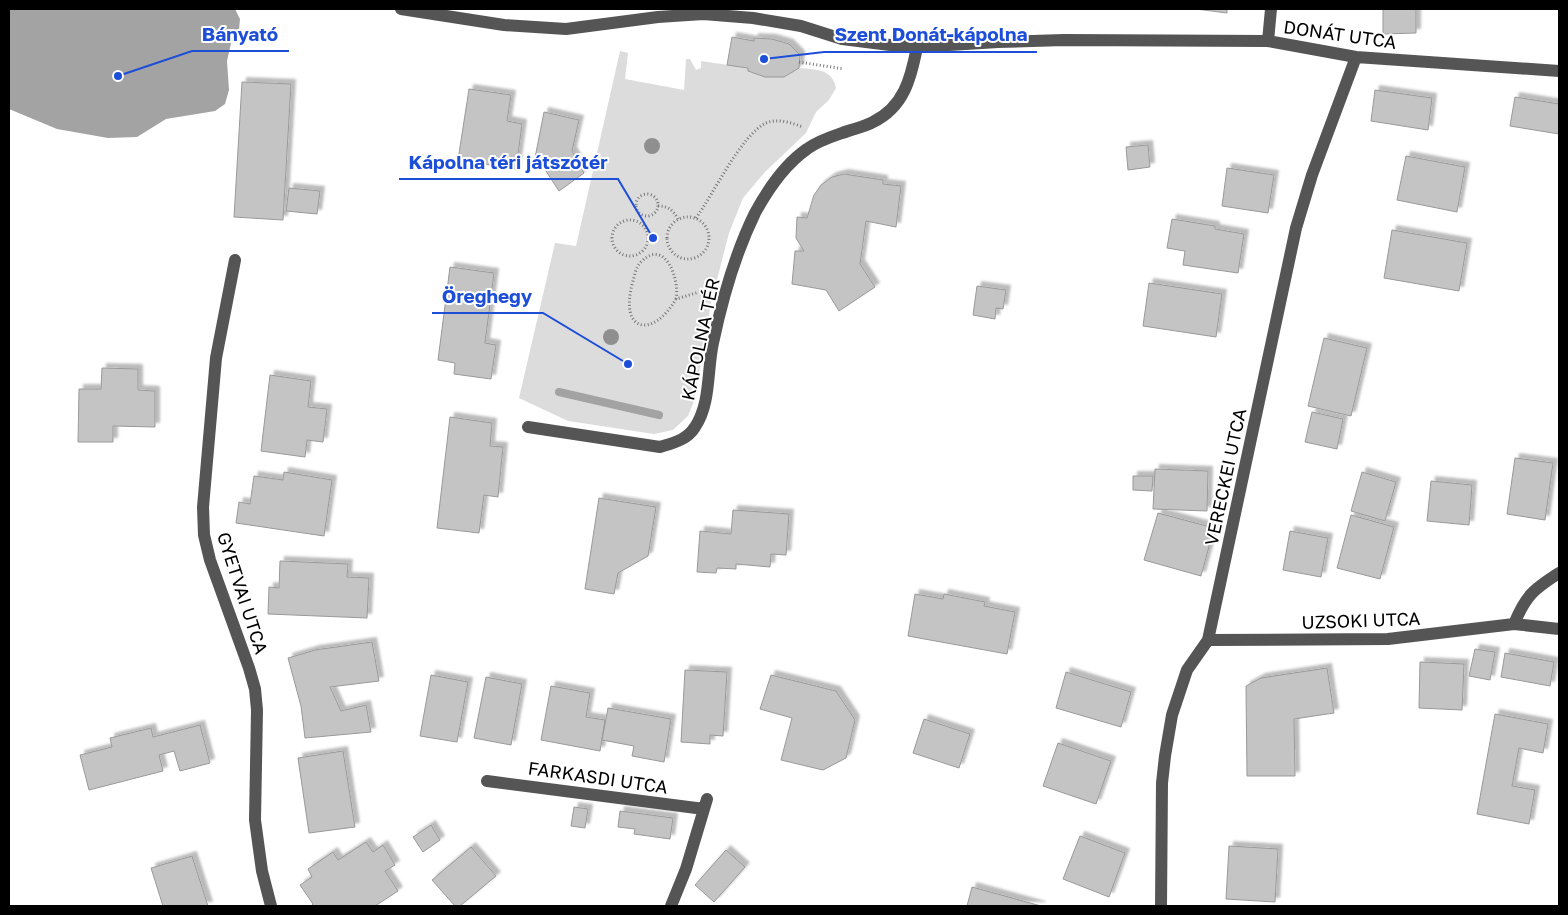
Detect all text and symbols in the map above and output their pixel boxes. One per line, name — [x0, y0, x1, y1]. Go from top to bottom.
street label: DONÁT UTCA — [1282, 15, 1398, 53]
callout: Bányató — [192, 17, 289, 51]
callout: Szent Donát-kápolna — [824, 18, 1037, 52]
text: Bányató — [202, 22, 278, 45]
text: Szent Donát-kápolna — [834, 22, 1028, 45]
callout: Kápolna téri játszótér — [399, 145, 618, 179]
text: Kápolna téri játszótér — [408, 150, 608, 173]
street label: KÁPOLNA TÉR — [676, 276, 724, 402]
callout: Öreghegy — [432, 279, 543, 313]
text: Öreghegy — [442, 284, 533, 307]
street label: VERECKEI UTCA — [1200, 406, 1250, 548]
street label: GYETVAI UTCA — [213, 529, 273, 657]
street label: UZSOKI UTCA — [1301, 607, 1421, 633]
street label: FARKASDI UTCA — [527, 756, 669, 798]

